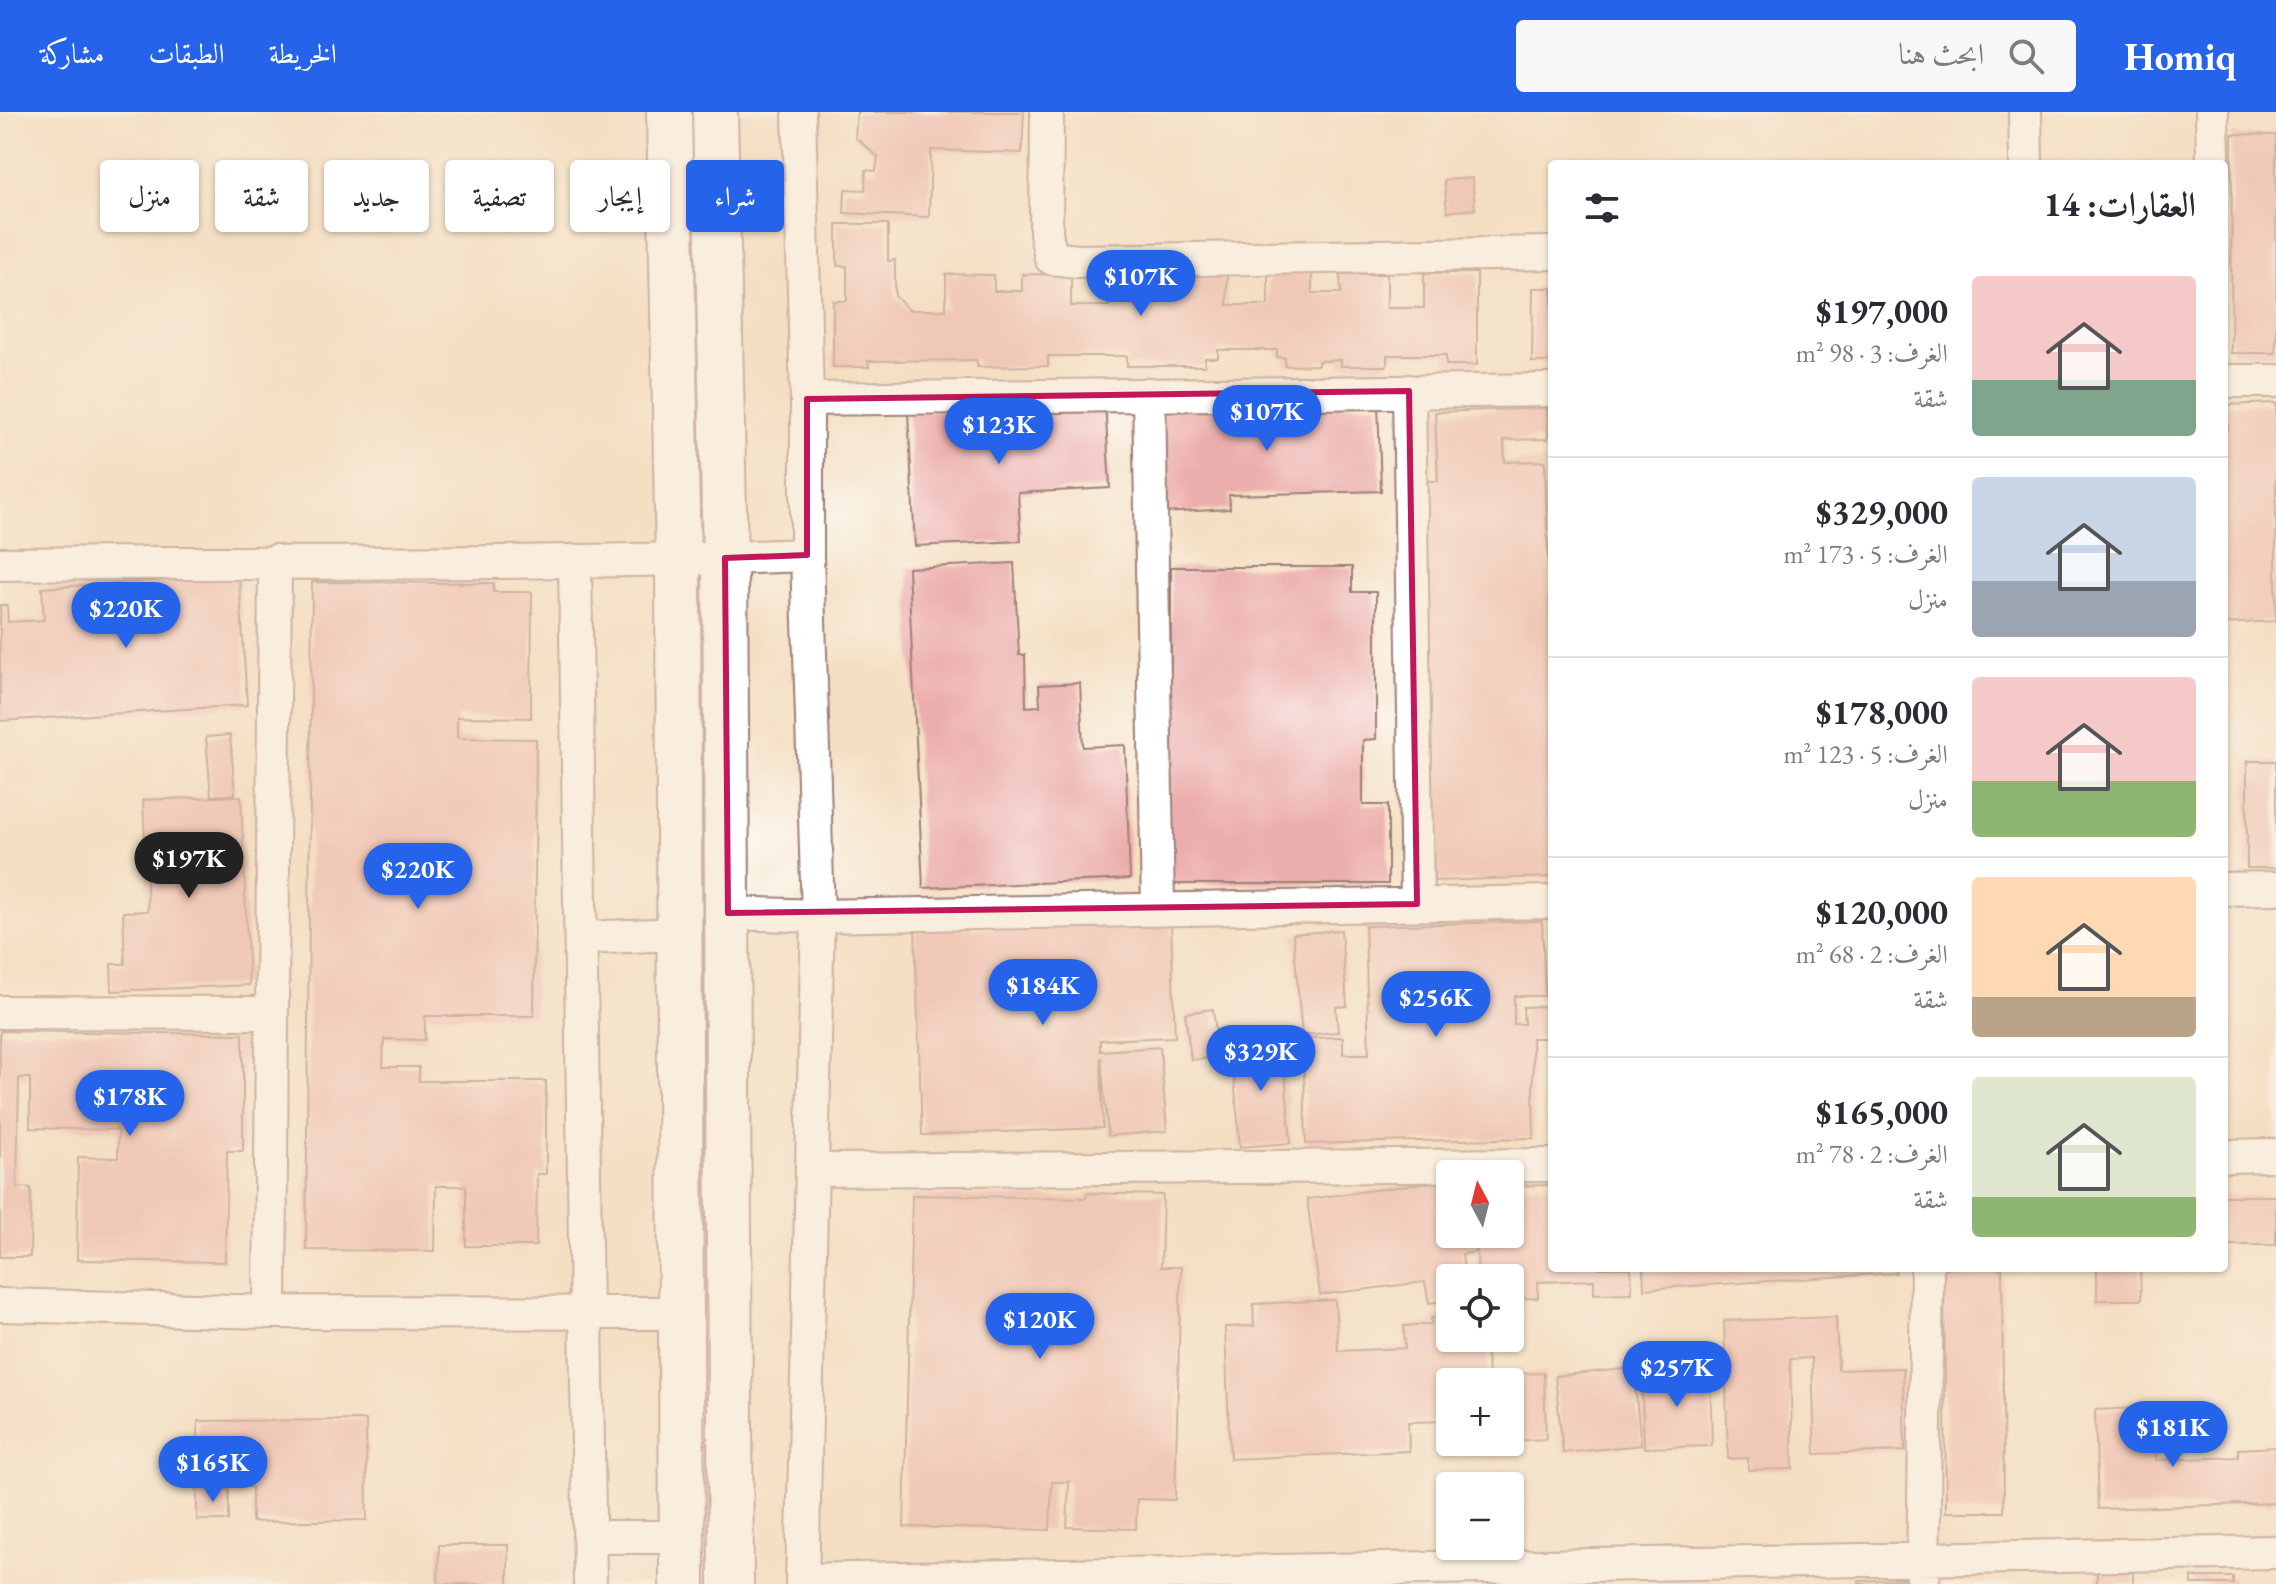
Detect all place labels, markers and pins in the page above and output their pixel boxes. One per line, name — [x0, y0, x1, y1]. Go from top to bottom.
pin: $107K — [1085, 250, 1197, 318]
pin: $107K — [1211, 385, 1323, 453]
pin: $123K — [943, 398, 1055, 466]
pin: $220K — [70, 582, 182, 650]
pin: $197K — [133, 832, 245, 900]
pin: $220K — [362, 843, 474, 911]
pin: $184K — [987, 959, 1099, 1027]
pin: $256K — [1380, 971, 1492, 1039]
pin: $329K — [1205, 1025, 1317, 1093]
pin: $178K — [74, 1070, 186, 1138]
pin: $120K — [984, 1293, 1096, 1361]
pin: $257K — [1621, 1341, 1733, 1409]
pin: $181K — [2117, 1401, 2229, 1469]
pin: $165K — [157, 1436, 269, 1504]

